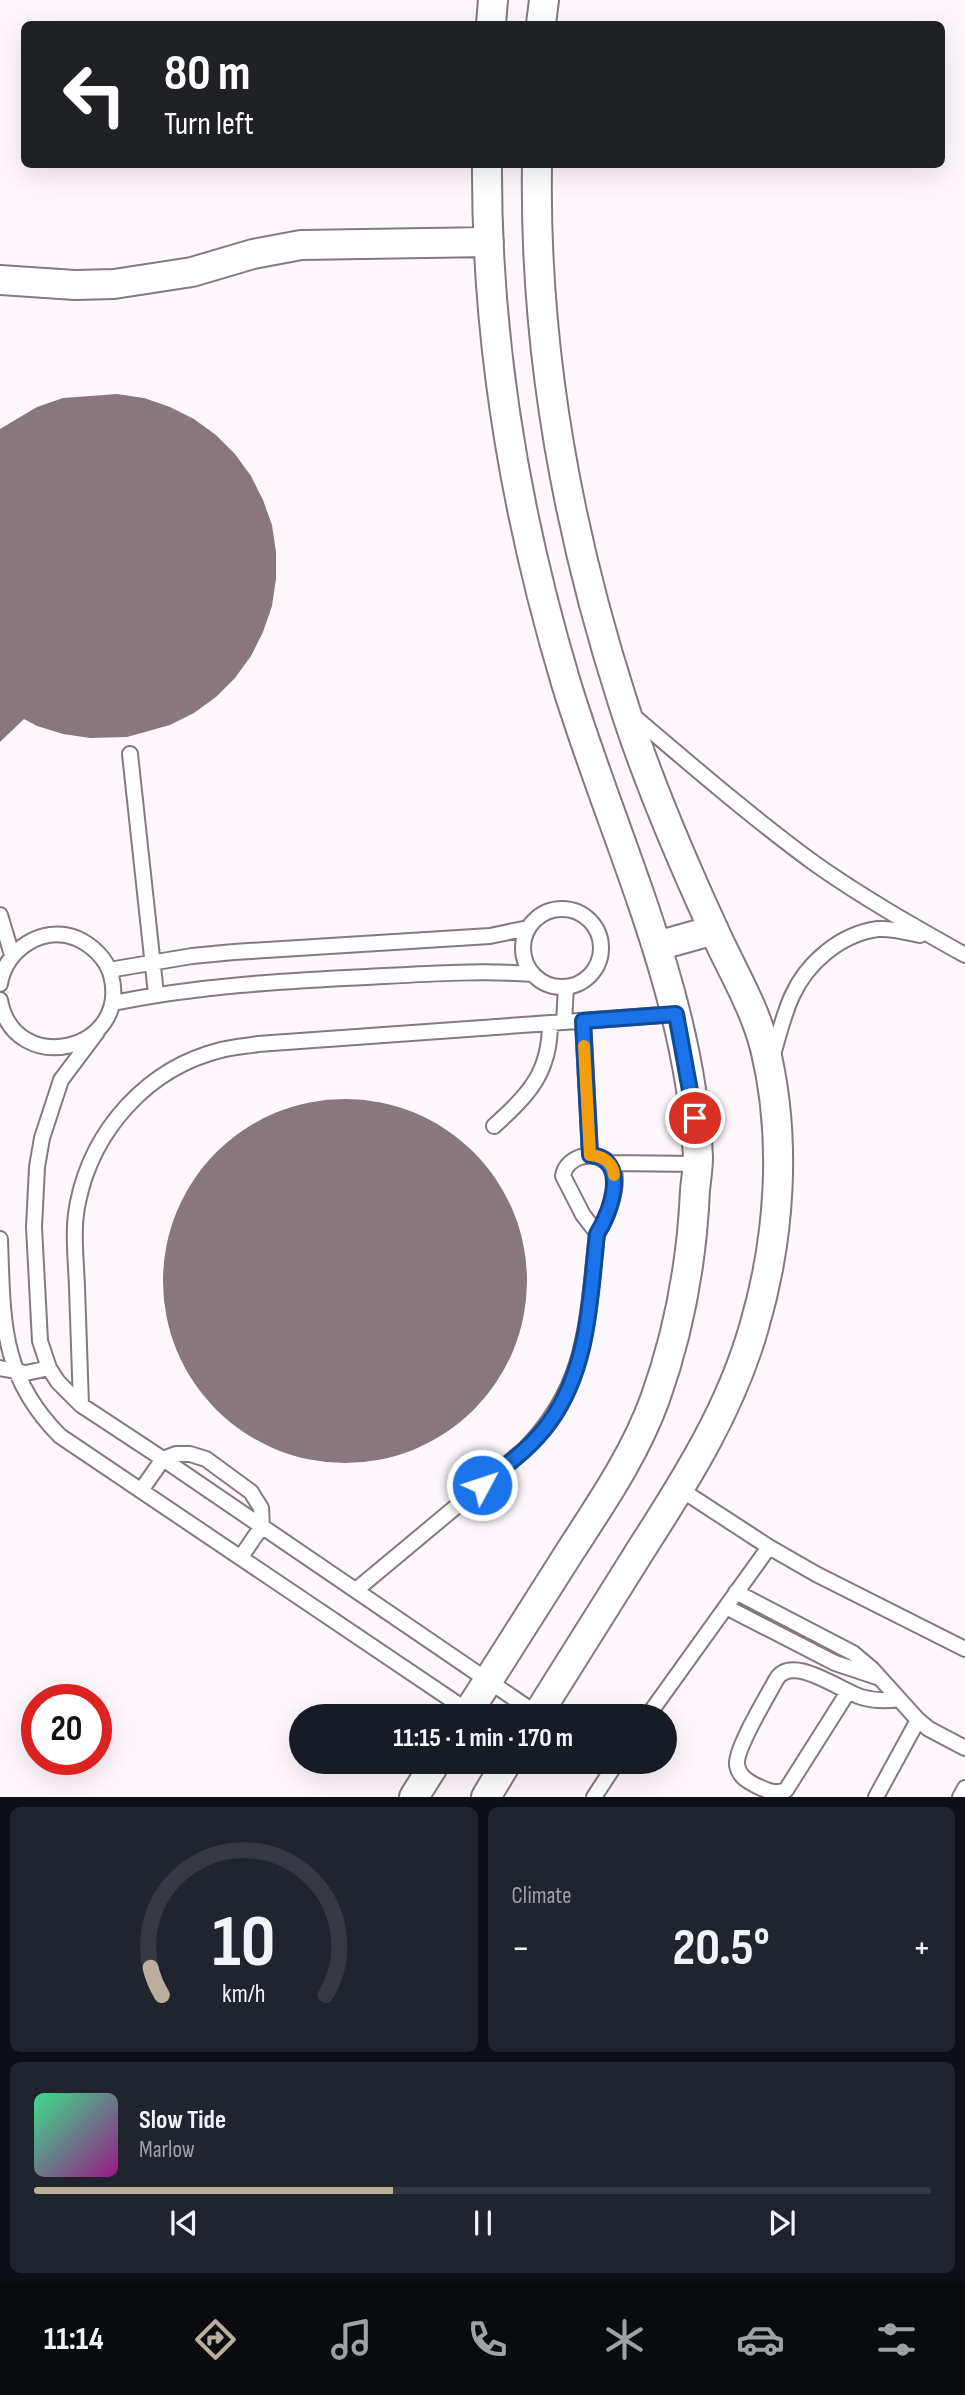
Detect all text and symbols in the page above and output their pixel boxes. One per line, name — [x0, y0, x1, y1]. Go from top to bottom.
text: 80 m — [164, 45, 251, 104]
icon: left — [49, 49, 140, 140]
text: Turn left — [164, 105, 254, 144]
pin — [665, 1088, 725, 1148]
icon: arrive — [676, 1099, 714, 1137]
position arrow — [445, 1448, 519, 1522]
speed limit sign: 20 — [21, 1684, 112, 1775]
text: 11:15 · 1 min · 170 m — [393, 1723, 573, 1754]
text: Climate — [512, 1882, 571, 1910]
text: 10 — [212, 1900, 275, 1988]
text: 20.5° — [673, 1917, 770, 1980]
text: − — [512, 1926, 530, 1971]
text: + — [912, 1926, 931, 1971]
text: km/h — [222, 1979, 265, 2010]
text: Slow Tide — [139, 2105, 226, 2136]
text: Marlow — [139, 2136, 195, 2164]
icon: previous — [165, 2204, 203, 2242]
icon: pause — [464, 2204, 502, 2242]
icon: next — [763, 2204, 801, 2242]
icon: directions — [191, 2315, 240, 2364]
icon: music — [327, 2315, 376, 2364]
icon: phone — [463, 2315, 512, 2364]
icon: climate — [600, 2315, 649, 2364]
icon: car — [736, 2315, 785, 2364]
icon: filters — [872, 2315, 921, 2364]
text: 11:14 — [44, 2320, 104, 2359]

